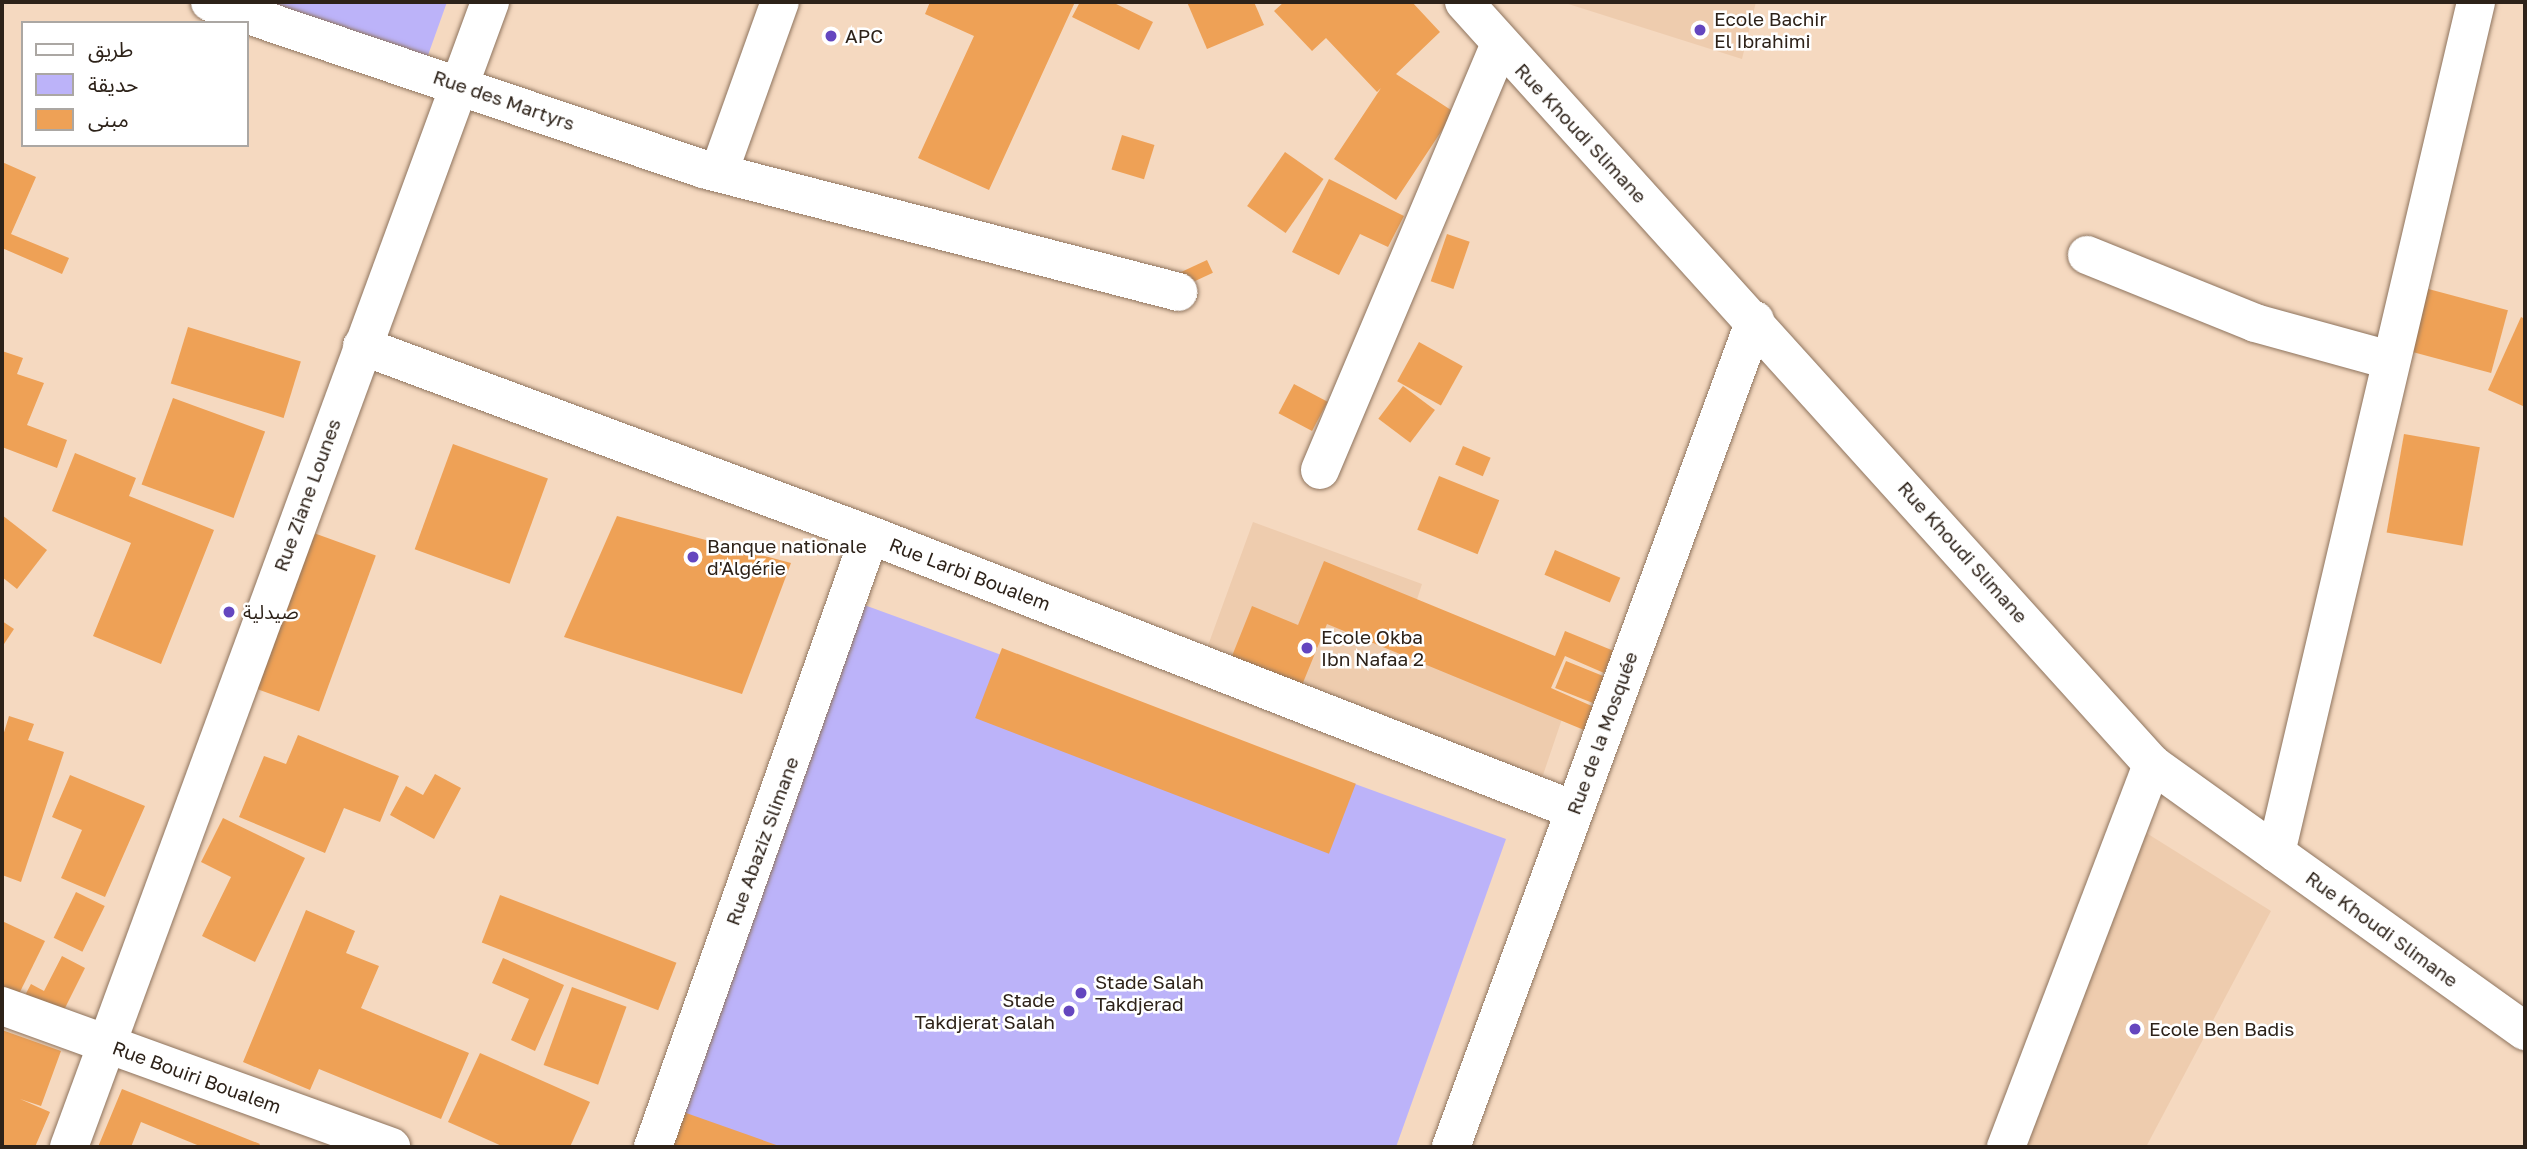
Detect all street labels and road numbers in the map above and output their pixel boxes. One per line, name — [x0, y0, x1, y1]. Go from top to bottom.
street label: Rue Khoudi Slimane — [1510, 58, 1652, 208]
street label: Rue des Martyrs — [430, 65, 578, 135]
street label: Rue Ziane Lounes — [269, 416, 345, 574]
street label: Rue Khoudi Slimane — [1893, 477, 2033, 627]
street label: Rue Larbi Boualem — [886, 533, 1054, 615]
street label: Rue de la Mosquée — [1562, 648, 1642, 818]
street label: Rue Abaziz Slimane — [721, 754, 803, 928]
street label: Rue Khoudi Slimane — [2301, 866, 2463, 992]
street label: Rue Bouiri Boualem — [110, 1036, 284, 1118]

